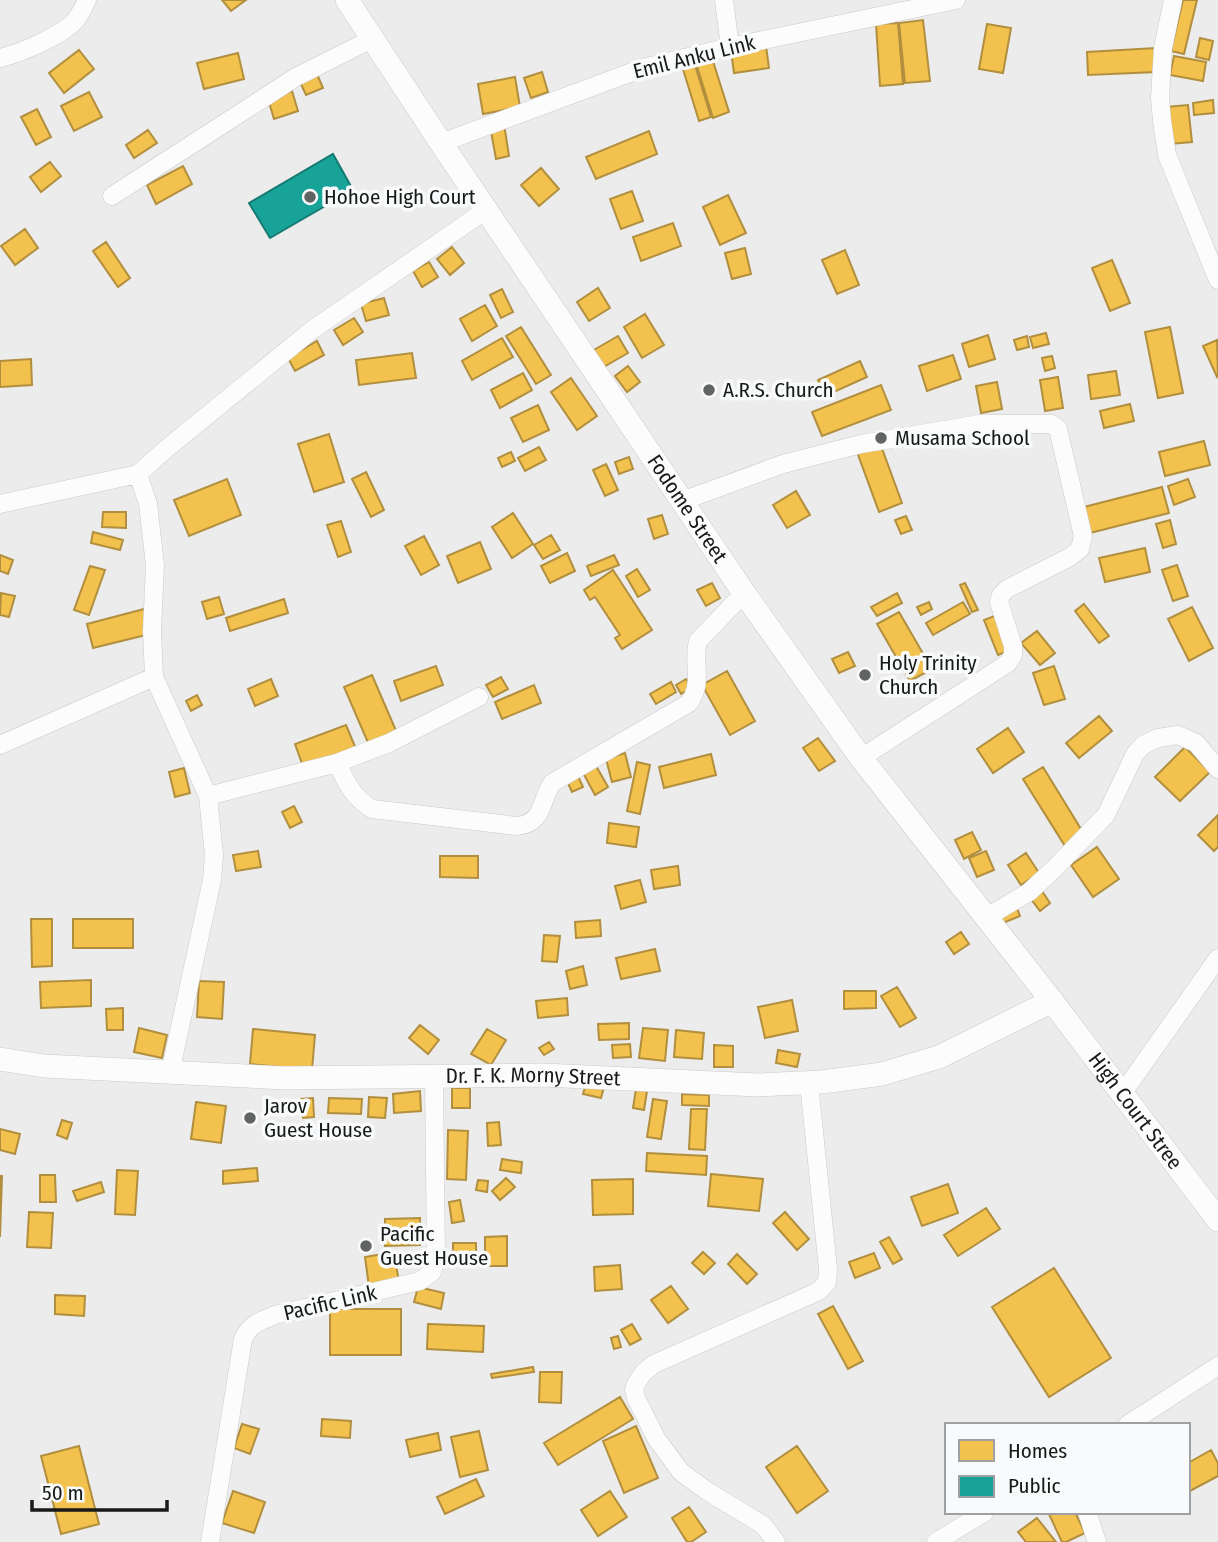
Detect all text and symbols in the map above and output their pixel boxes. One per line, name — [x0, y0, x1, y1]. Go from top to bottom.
street label: Emil Anku Link — [630, 29, 758, 85]
place label: Hohoe High Court — [324, 184, 476, 210]
marker: Hohoe High Court — [302, 189, 318, 205]
place label: A.R.S. Church — [723, 377, 834, 403]
marker: A.R.S. Church — [701, 382, 717, 398]
place label: Musama School — [895, 425, 1030, 451]
marker: Musama School — [873, 430, 889, 446]
street label: Fodome Street — [642, 450, 733, 568]
place label: Holy Trinity Church — [879, 650, 977, 700]
marker: Holy Trinity Church — [857, 667, 873, 683]
street label: High Court Stree — [1083, 1047, 1188, 1175]
street label: Dr. F. K. Morny Street — [446, 1062, 621, 1092]
place label: Jarov Guest House — [264, 1093, 372, 1143]
marker: Jarov Guest House — [242, 1110, 258, 1126]
place label: Pacific Guest House — [380, 1221, 488, 1271]
marker: Pacific Guest House — [358, 1238, 374, 1254]
street label: Pacific Link — [281, 1280, 379, 1326]
legend — [945, 1423, 1190, 1514]
text: Homes — [1008, 1438, 1067, 1464]
scale bar — [32, 1468, 166, 1512]
text: Public — [1008, 1473, 1060, 1499]
text: 50 m — [42, 1480, 84, 1506]

